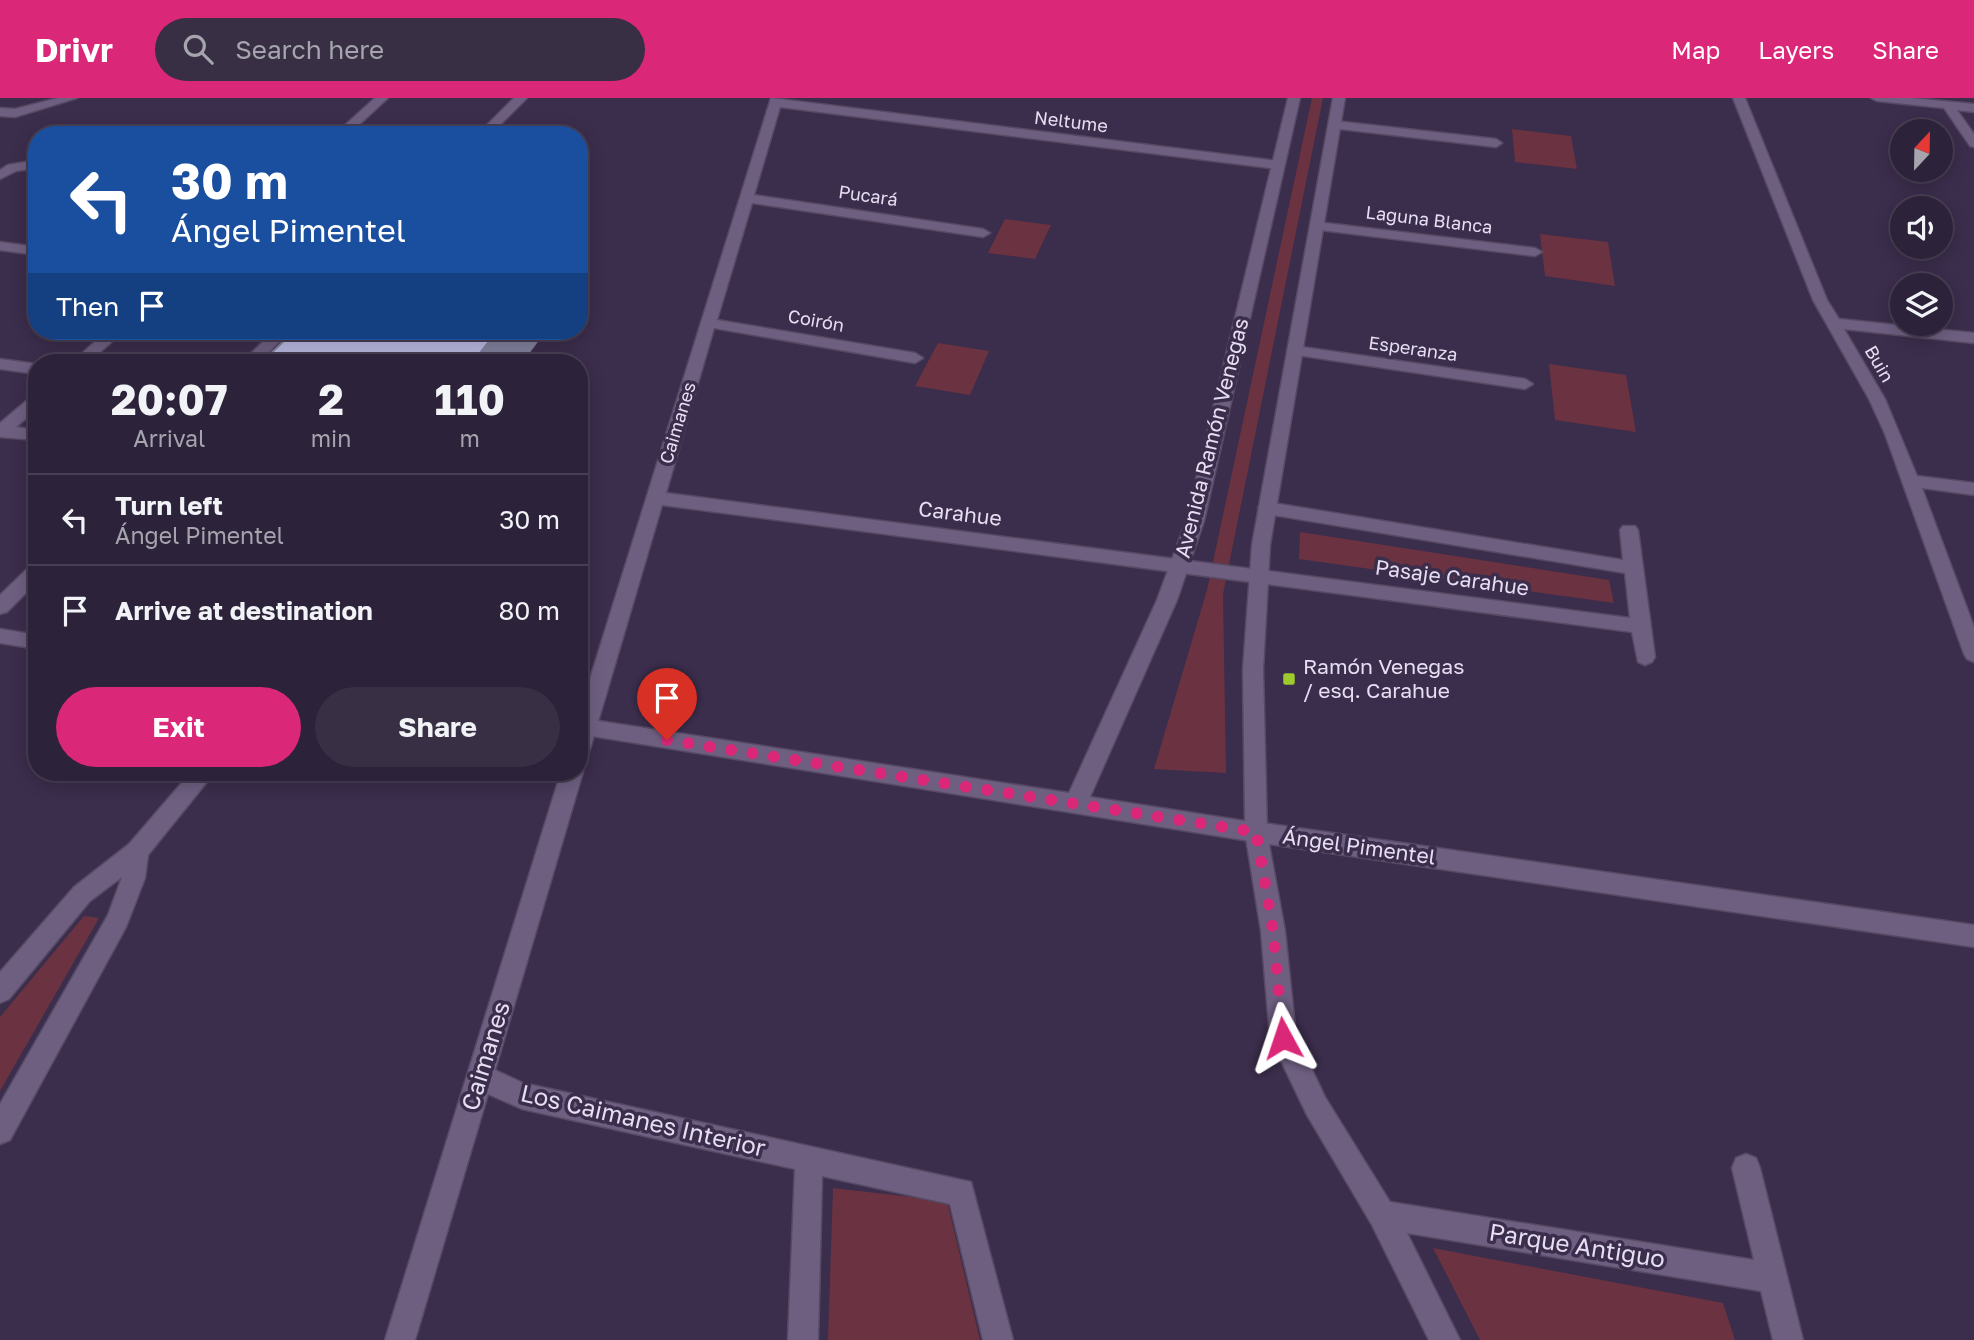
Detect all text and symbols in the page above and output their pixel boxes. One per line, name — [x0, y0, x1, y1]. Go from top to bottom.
search box — [155, 18, 645, 81]
text: Drivr — [35, 30, 113, 69]
icon: search — [179, 30, 217, 68]
text: Search here — [235, 34, 384, 65]
text: Map — [1671, 35, 1720, 64]
text: Layers — [1758, 35, 1834, 64]
text: Share — [1872, 35, 1939, 64]
street label: Neltume — [1033, 106, 1109, 136]
north arrow — [1890, 119, 1953, 182]
map controls — [1890, 119, 1953, 336]
text: 30 m — [171, 151, 288, 210]
icon: left — [56, 154, 147, 245]
street label: Pucará — [837, 180, 899, 210]
button: sound — [1890, 196, 1953, 259]
street label: Laguna Blanca — [1365, 200, 1494, 238]
text: Ángel Pimentel — [171, 211, 406, 249]
button: layers — [1890, 273, 1953, 336]
icon: arrive — [133, 287, 171, 325]
text: Then — [56, 291, 119, 322]
street label: Coirón — [786, 304, 846, 336]
street label: Avenida Ramón Venegas — [1169, 315, 1253, 560]
street label: Esperanza — [1367, 331, 1459, 365]
street label: Buin — [1861, 341, 1899, 386]
text: 20:07 — [111, 374, 228, 424]
text: 2 — [318, 374, 344, 424]
text: 110 — [434, 374, 505, 424]
street label: Caimanes — [654, 379, 700, 466]
text: Arrival — [133, 424, 205, 452]
text: min — [311, 424, 351, 452]
text: m — [459, 424, 480, 452]
text: Turn left — [115, 490, 223, 521]
street label: Carahue — [917, 495, 1003, 531]
icon: left — [56, 501, 94, 539]
text: 30 m — [499, 504, 560, 535]
text: Ángel Pimentel — [115, 521, 284, 549]
street label: Pasaje Carahue — [1373, 553, 1531, 601]
icon: arrive — [56, 592, 94, 630]
text: Arrive at destination — [115, 595, 373, 626]
text: 80 m — [499, 595, 560, 626]
place label: Ramón Venegas / esq. Carahue — [1303, 653, 1464, 703]
pin — [637, 668, 697, 740]
marker: Ramón Venegas / esq. Carahue — [1281, 671, 1297, 687]
icon: arrive — [648, 679, 686, 717]
button: Exit — [56, 687, 301, 767]
button: Share — [315, 687, 560, 767]
street label: Ángel Pimentel — [1281, 822, 1437, 870]
street label: Caimanes — [454, 998, 515, 1114]
position arrow — [1246, 1001, 1320, 1075]
street label: Los Caimanes Interior — [518, 1077, 768, 1162]
street label: Parque Antiguo — [1487, 1216, 1667, 1273]

